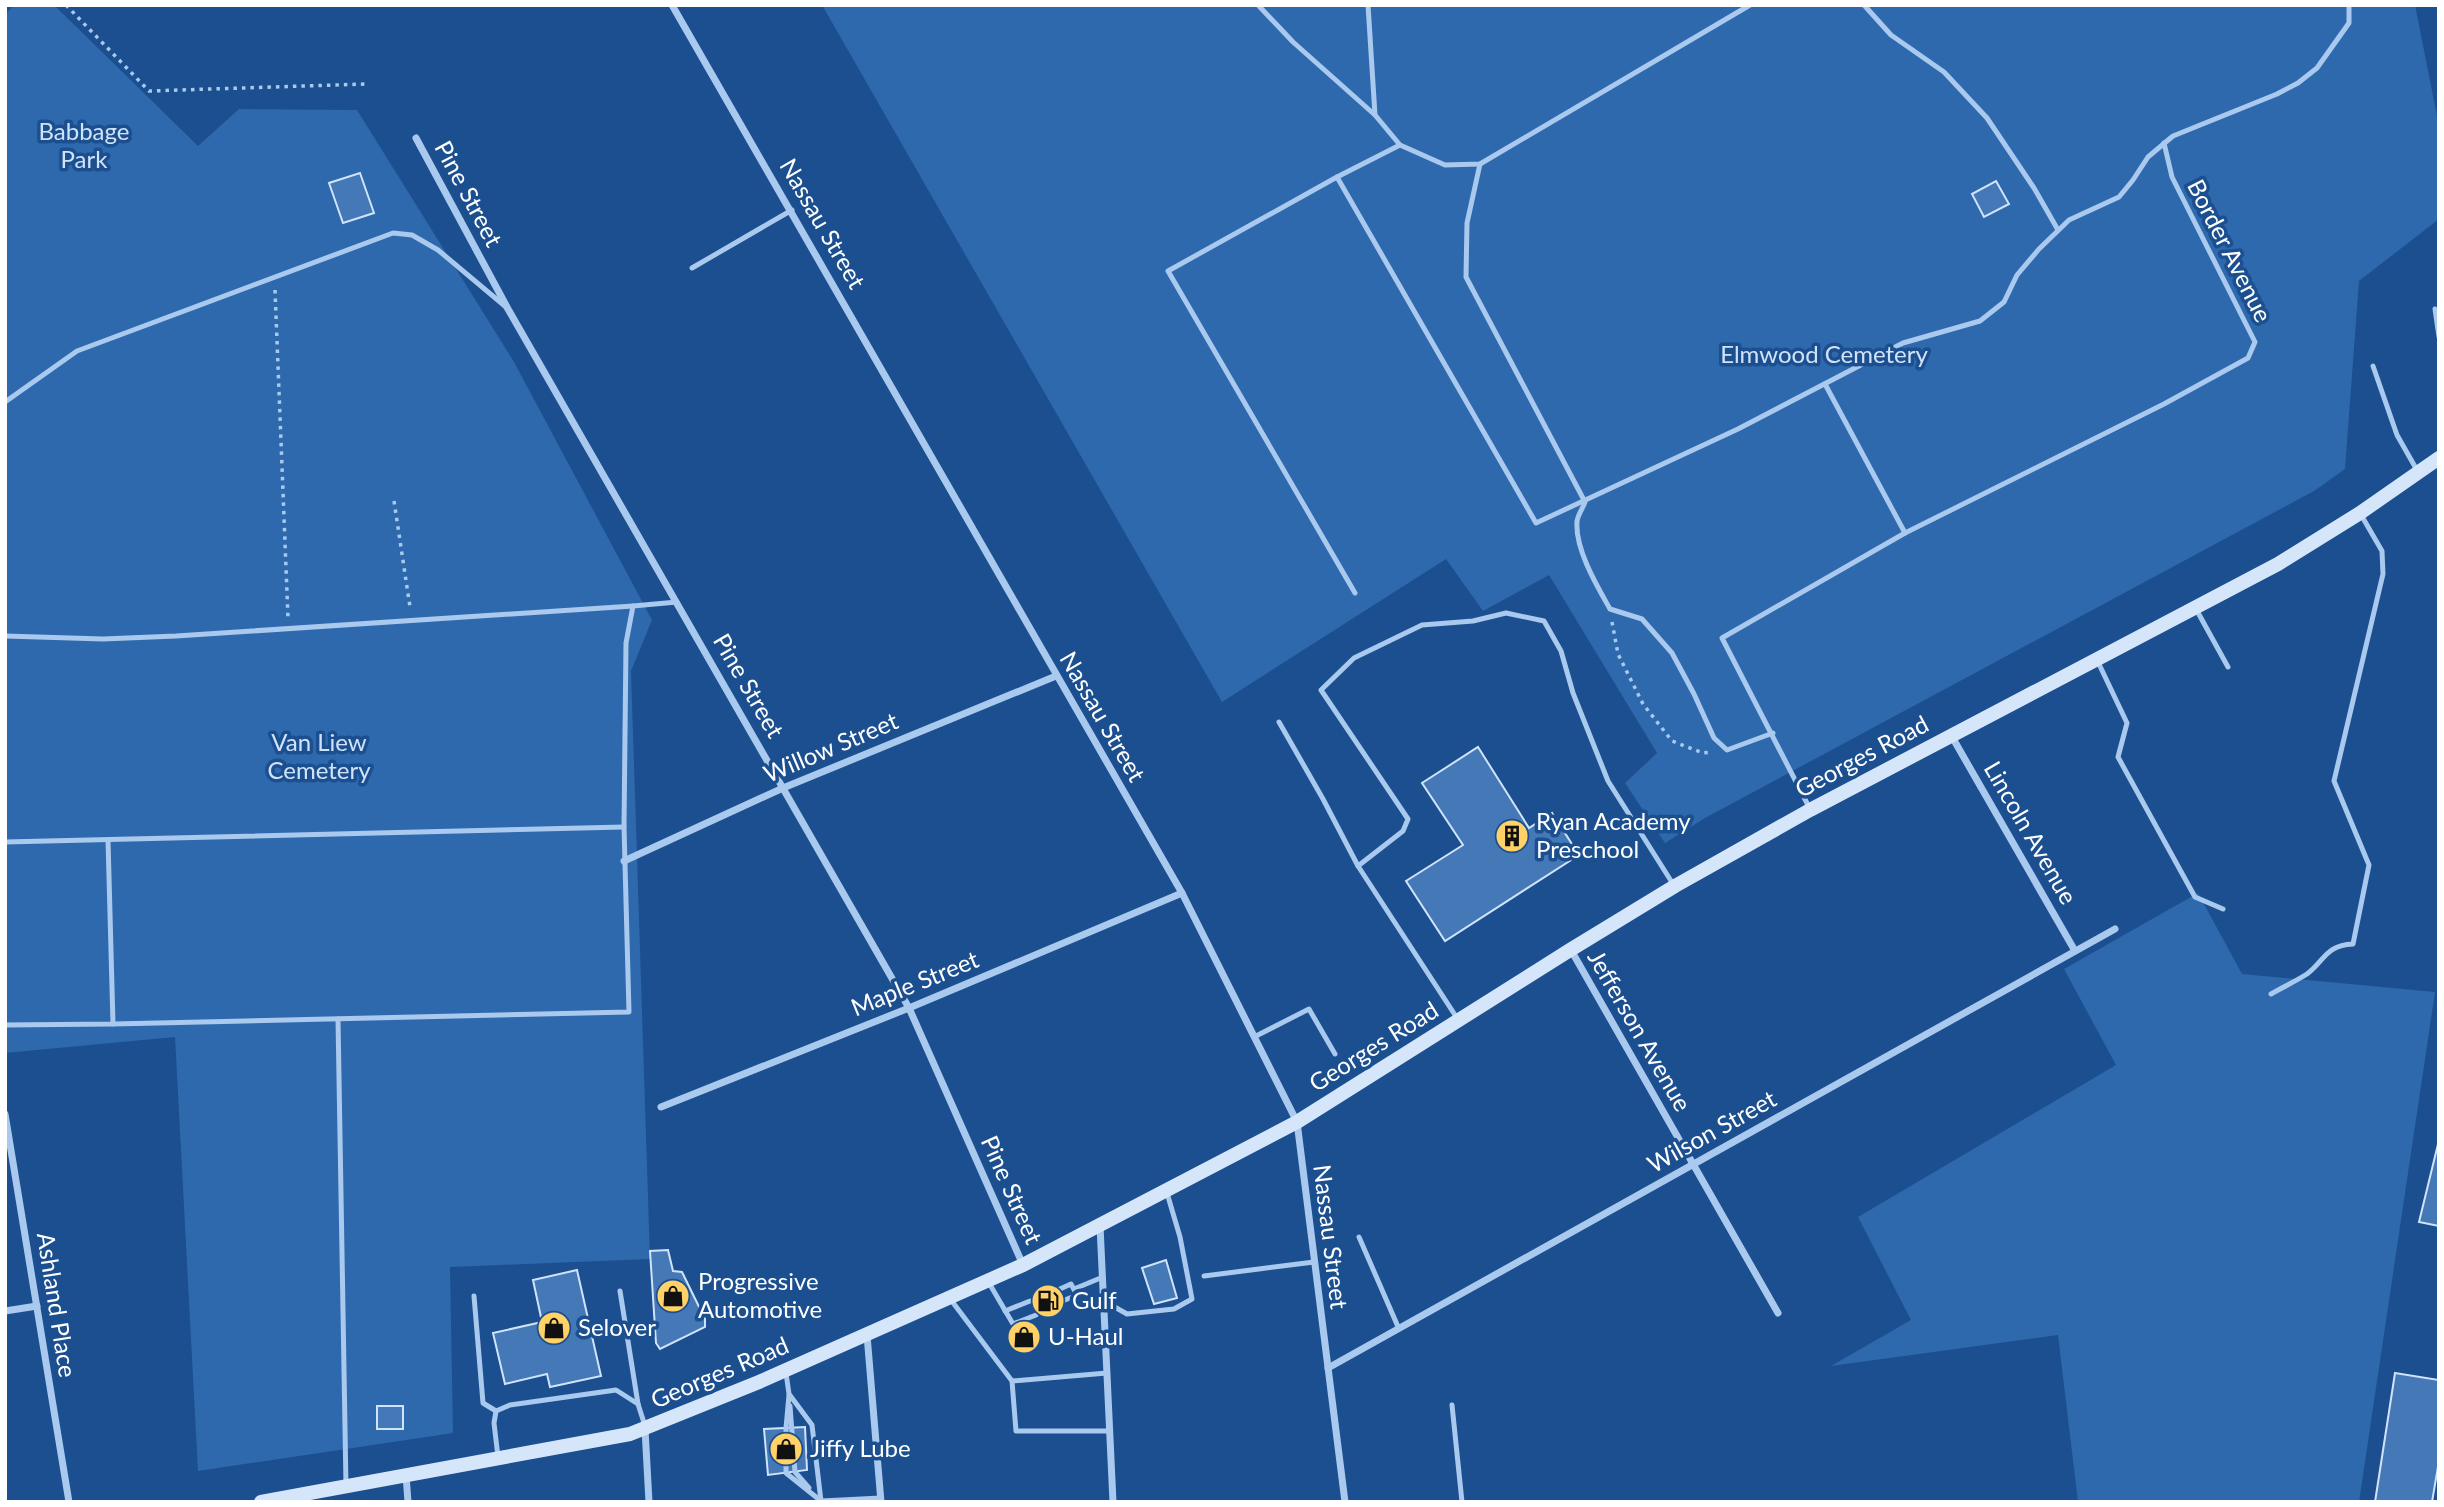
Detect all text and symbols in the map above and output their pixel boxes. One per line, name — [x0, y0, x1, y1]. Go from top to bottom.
park label: Babbage Park — [38, 116, 130, 173]
street label: Pine Street — [429, 135, 509, 251]
street label: Nassau Street — [774, 153, 872, 294]
street label: Border Avenue — [2182, 174, 2279, 327]
park label: Elmwood Cemetery — [1720, 339, 1928, 368]
street label: Pine Street — [708, 628, 791, 743]
street label: Nassau Street — [1054, 646, 1152, 787]
street label: Willow Street — [759, 705, 902, 788]
street label: Georges Road — [1790, 708, 1933, 803]
park label: Van Liew Cemetery — [267, 727, 371, 784]
street label: Lincoln Avenue — [1979, 756, 2084, 909]
place label: Ryan Academy Preschool — [1536, 806, 1691, 863]
building icon: Ryan Academy Preschool — [1493, 817, 1531, 855]
street label: Maple Street — [846, 944, 983, 1021]
street label: Jefferson Avenue — [1582, 944, 1698, 1116]
street label: Georges Road — [1303, 995, 1443, 1097]
street label: Wilson Street — [1642, 1083, 1781, 1178]
street label: Pine Street — [976, 1131, 1049, 1248]
street label: Nassau Street — [1308, 1163, 1355, 1311]
street label: Ashland Place — [32, 1230, 83, 1379]
place label: Progressive Automotive — [698, 1266, 822, 1323]
shop icon: Progressive Automotive — [654, 1277, 692, 1315]
fuel station icon: Gulf — [1029, 1282, 1067, 1320]
place label: Gulf — [1072, 1285, 1117, 1314]
shop icon: Selover — [535, 1309, 573, 1347]
place label: Selover — [578, 1312, 656, 1341]
shop icon: U-Haul — [1005, 1318, 1043, 1356]
place label: U-Haul — [1048, 1321, 1124, 1350]
street label: Georges Road — [646, 1330, 793, 1414]
shop icon: Jiffy Lube — [767, 1430, 805, 1468]
place label: Jiffy Lube — [810, 1433, 911, 1462]

